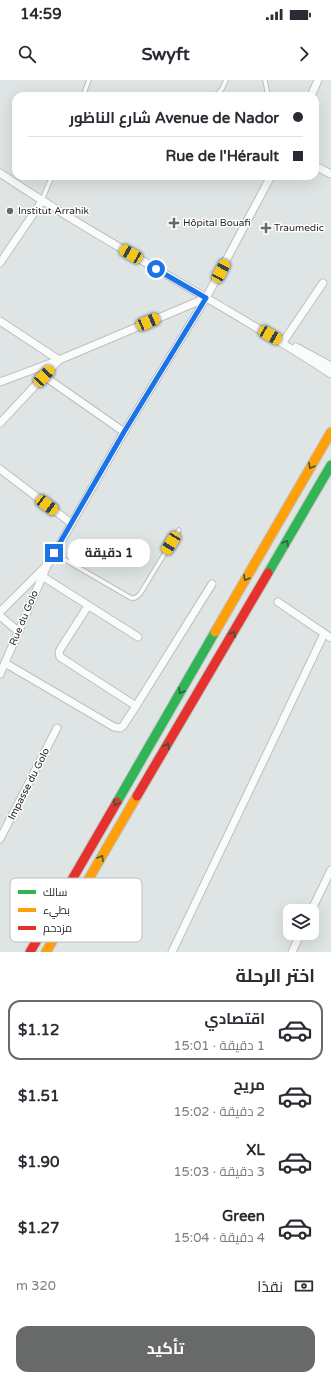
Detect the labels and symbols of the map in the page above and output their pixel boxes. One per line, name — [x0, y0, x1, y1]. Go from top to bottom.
place label: Institut Arrahik — [18, 205, 89, 217]
marker: Institut Arrahik — [5, 206, 15, 216]
marker: Hôpital Bouafi — [168, 217, 180, 229]
place label: Hôpital Bouafi — [183, 217, 251, 229]
place label: Traumedic — [274, 222, 324, 234]
marker: Traumedic — [261, 223, 271, 233]
car — [118, 243, 144, 265]
car — [210, 258, 232, 284]
route start — [147, 260, 165, 278]
car — [135, 312, 161, 332]
car — [257, 324, 283, 346]
car — [31, 363, 57, 389]
one-way arrow — [309, 462, 316, 469]
car — [34, 493, 60, 517]
car — [160, 530, 182, 556]
callout: 1 دقيقة — [68, 539, 150, 567]
one-way arrow — [281, 540, 288, 547]
route end — [45, 544, 63, 562]
one-way arrow — [244, 574, 251, 581]
street label: Rue du Golo — [7, 589, 41, 647]
one-way arrow — [228, 631, 235, 638]
one-way arrow — [179, 687, 186, 694]
one-way arrow — [162, 743, 169, 750]
street label: Impasse du Golo — [6, 746, 52, 822]
one-way arrow — [114, 799, 121, 806]
one-way arrow — [97, 855, 104, 862]
legend — [10, 878, 142, 942]
text: سالك — [43, 886, 67, 899]
text: بطيء — [43, 904, 70, 919]
text: مزدحم — [43, 922, 72, 936]

